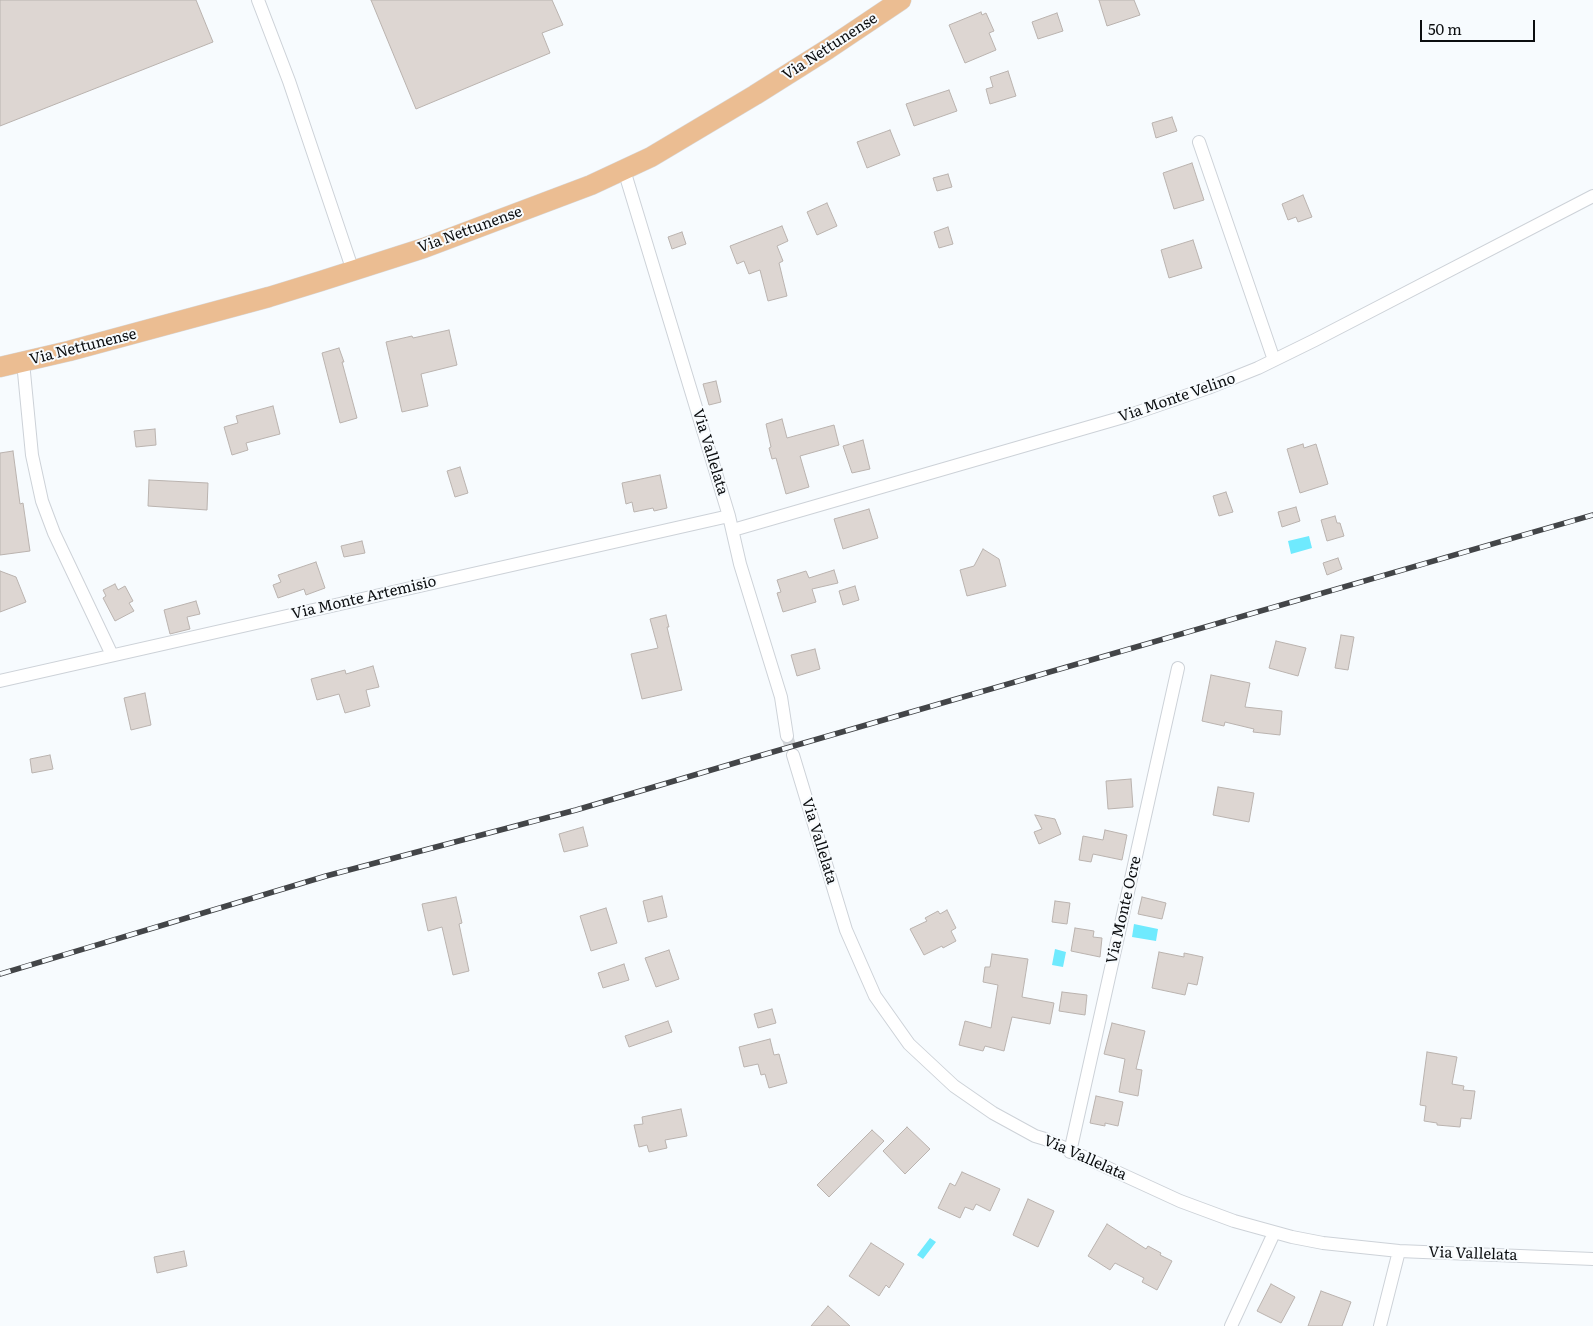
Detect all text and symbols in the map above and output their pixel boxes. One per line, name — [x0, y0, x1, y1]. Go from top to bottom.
street label: Via Nettunense — [779, 10, 881, 84]
scale bar — [1423, 10, 1538, 42]
text: 50 m — [1428, 17, 1462, 40]
street label: Via Nettunense — [415, 203, 525, 257]
street label: Via Nettunense — [28, 325, 138, 369]
street label: Via Monte Velino — [1116, 370, 1238, 426]
street label: Via Vallelata — [688, 407, 732, 497]
street label: Via Monte Artemisio — [290, 573, 438, 623]
street label: Via Vallelata — [797, 796, 841, 886]
street label: Via Monte Ocre — [1103, 854, 1145, 966]
street label: Via Vallelata — [1041, 1132, 1129, 1184]
street label: Via Vallelata — [1428, 1243, 1518, 1265]

